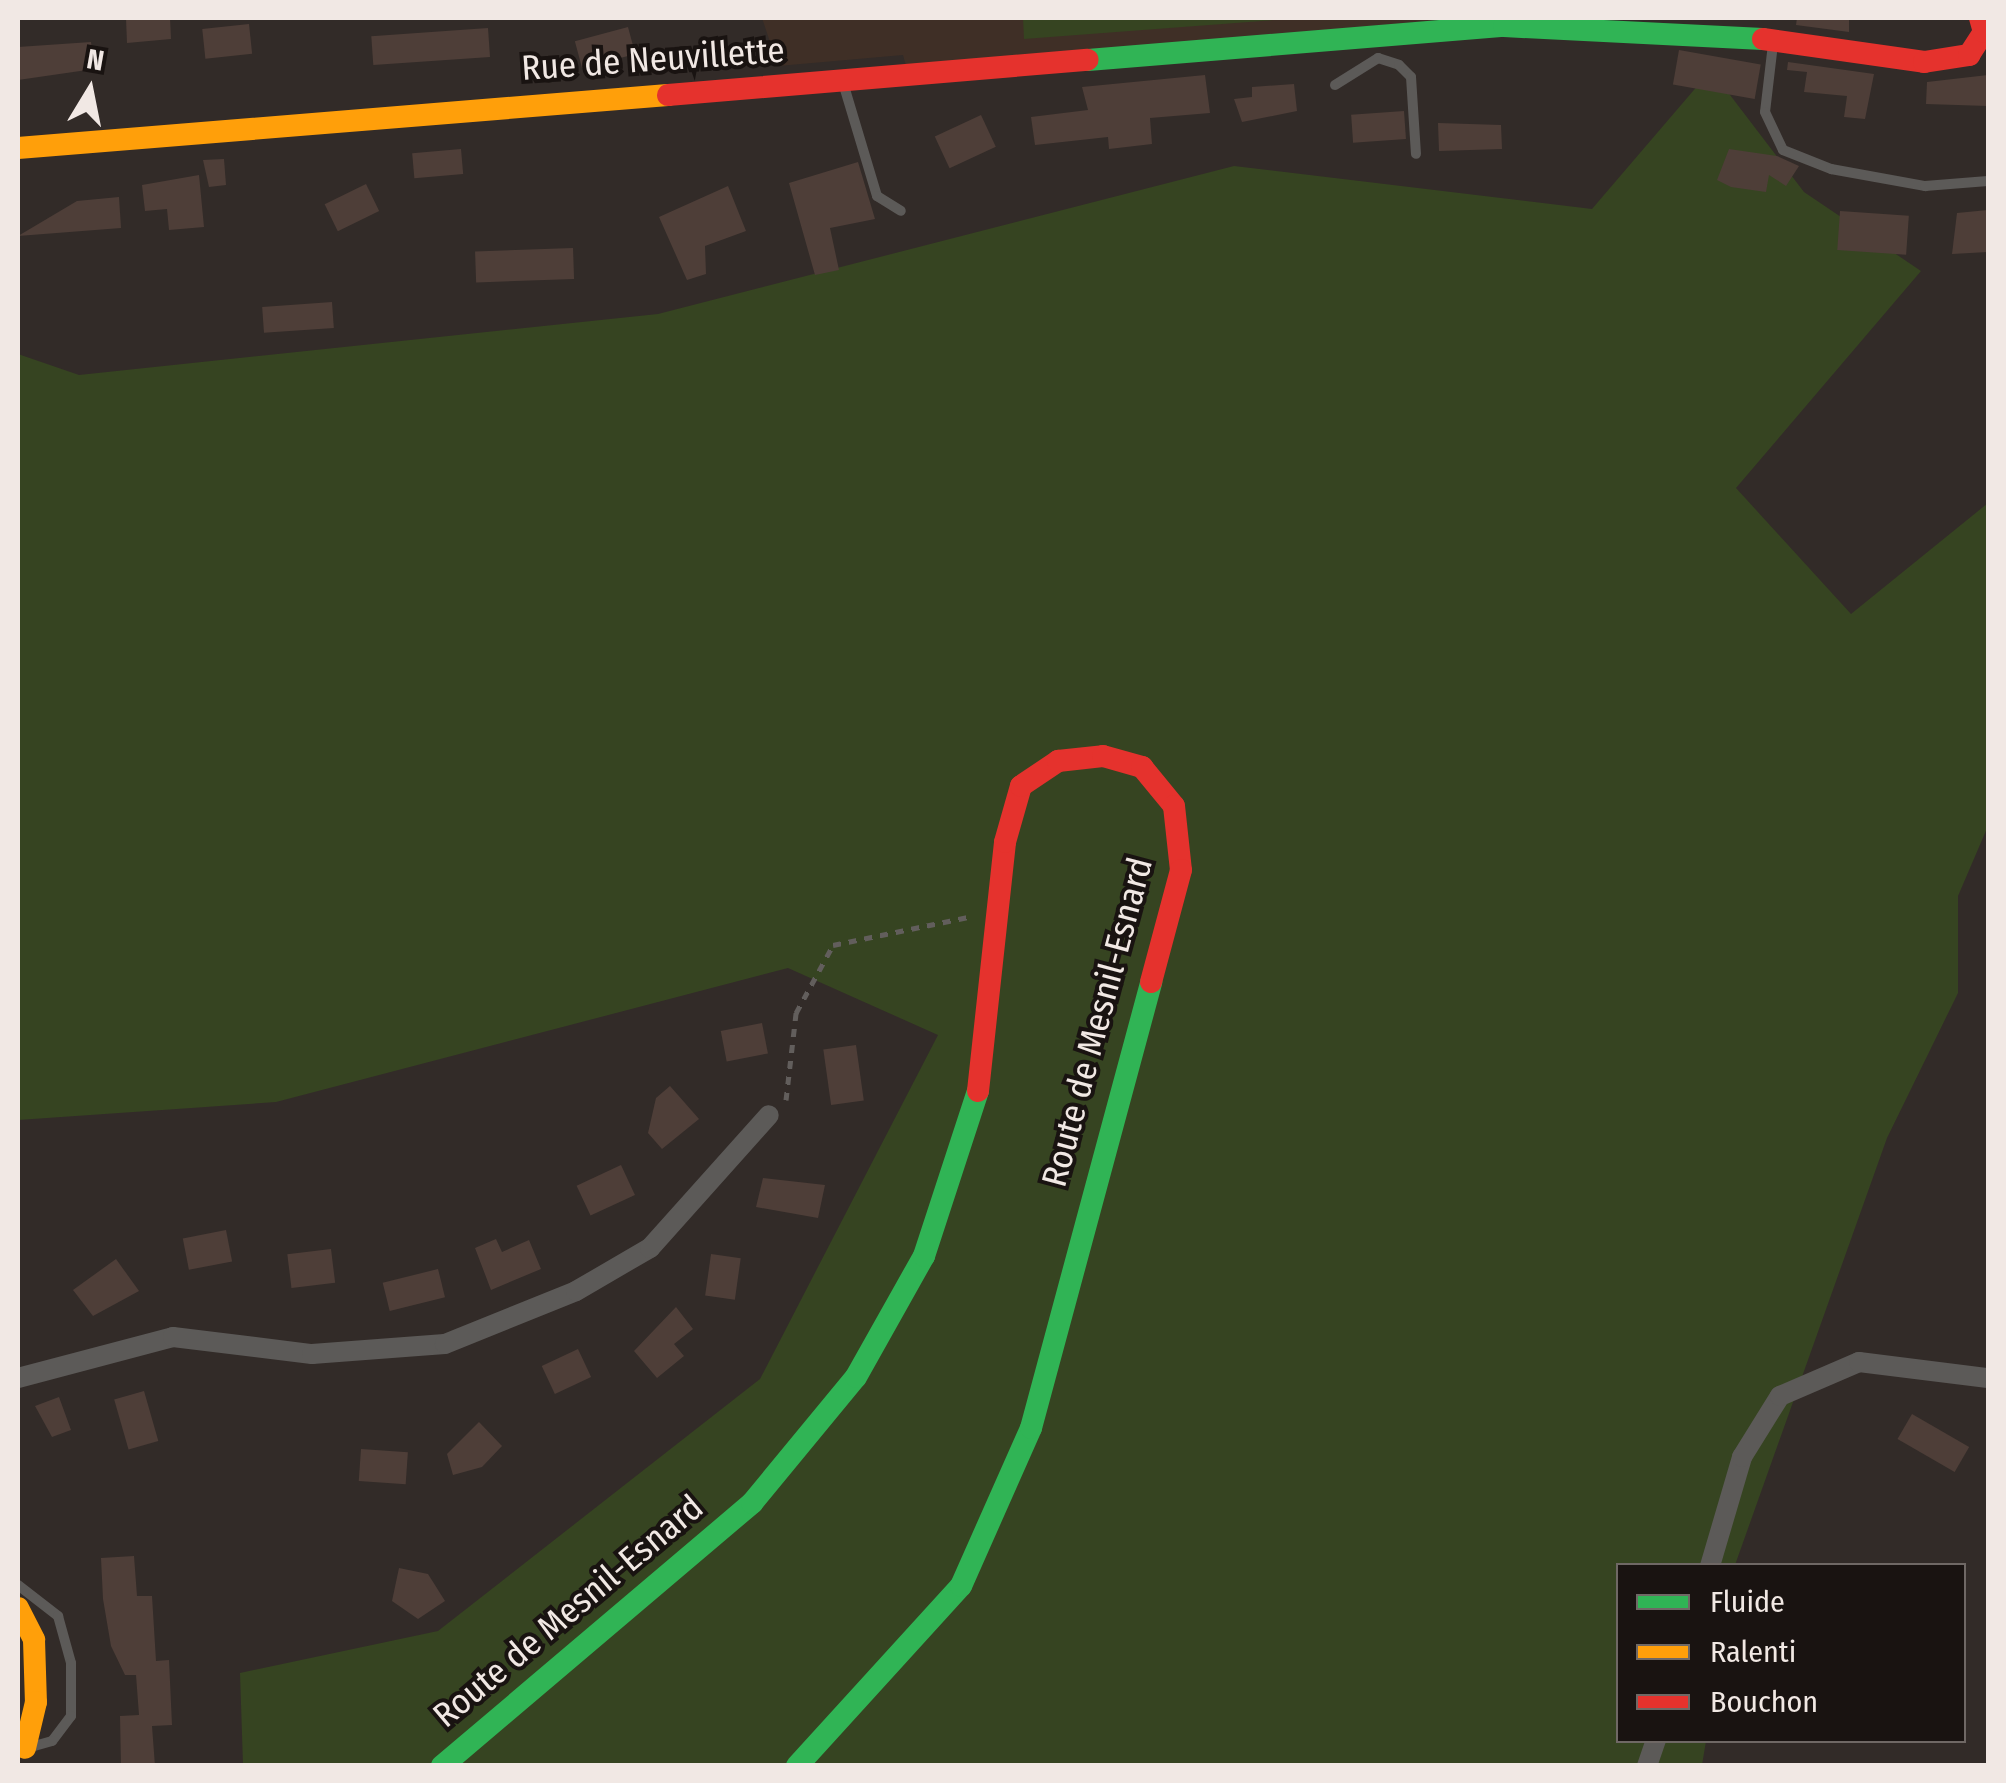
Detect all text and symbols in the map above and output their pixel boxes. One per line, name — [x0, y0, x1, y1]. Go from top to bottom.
street label: Rue de Neuvillette — [520, 29, 786, 89]
north arrow — [40, 40, 140, 140]
text: N — [84, 42, 106, 78]
street label: Route de Mesnil-Esnard — [1033, 853, 1161, 1191]
street label: Route de Mesnil-Esnard — [425, 1486, 711, 1736]
legend — [1616, 1563, 1966, 1743]
text: Fluide — [1710, 1584, 1785, 1620]
text: Ralenti — [1710, 1634, 1796, 1670]
text: Bouchon — [1710, 1684, 1818, 1720]

